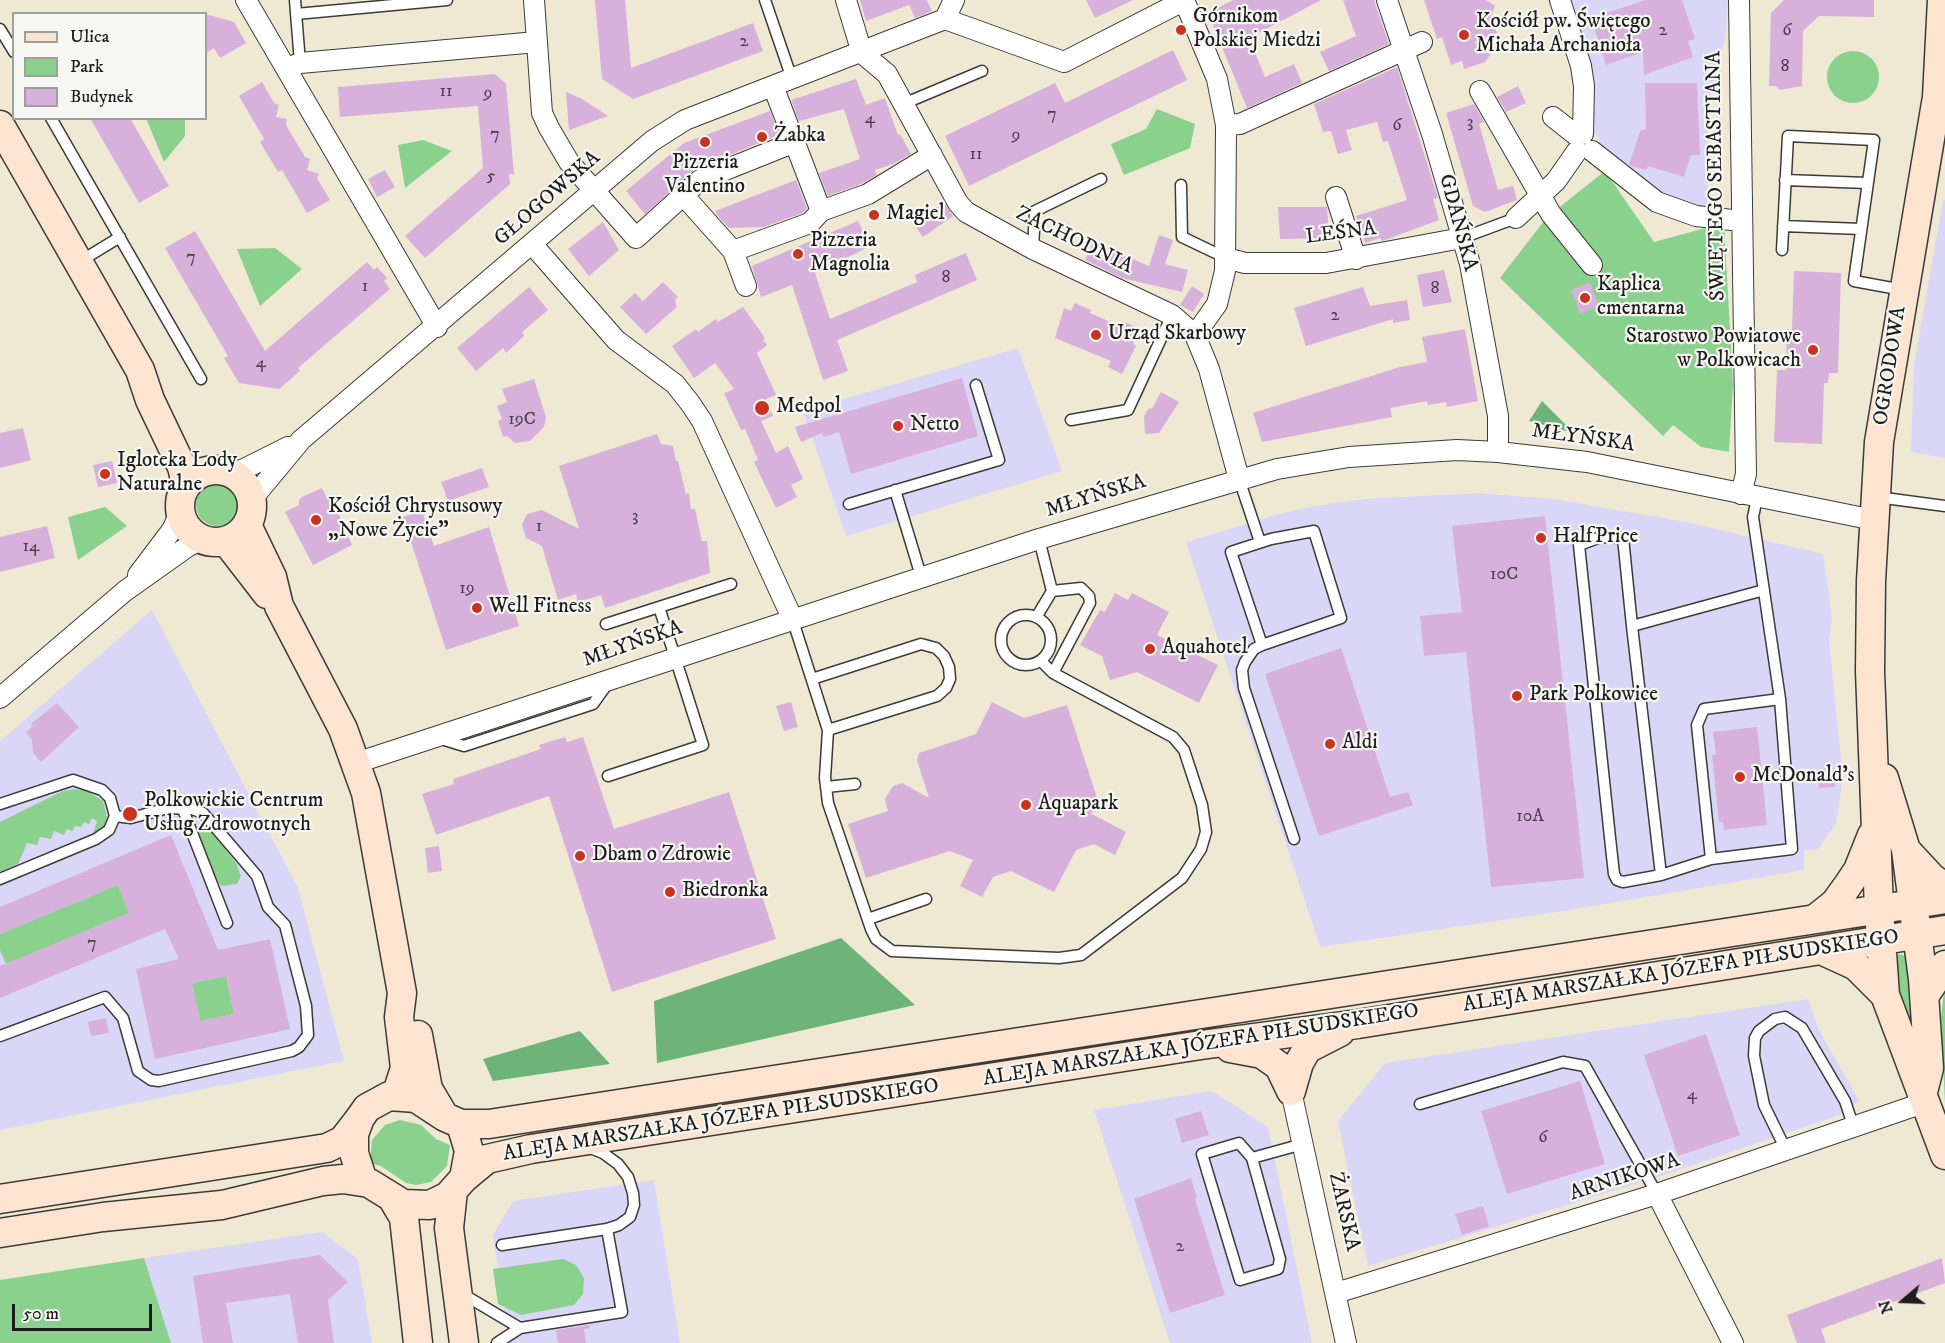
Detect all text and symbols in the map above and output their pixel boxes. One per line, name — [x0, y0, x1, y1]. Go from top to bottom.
place label: Górnikom Polskiej Miedzi — [1193, 5, 1321, 55]
place label: Kościół pw. Świętego Michała Archanioła — [1476, 10, 1650, 60]
legend — [12, 12, 207, 120]
house number: 2 — [1659, 20, 1667, 42]
house number: 6 — [1782, 20, 1792, 42]
marker: Górnikom Polskiej Miedzi — [1174, 23, 1188, 37]
text: Ulica — [70, 26, 109, 48]
marker: Kościół pw. Świętego Michała Archanioła — [1457, 28, 1471, 42]
house number: 2 — [740, 31, 748, 53]
street label: ŚWIĘTEGO SEBASTIANA — [1702, 51, 1732, 301]
text: Park — [70, 56, 104, 78]
house number: 8 — [1780, 56, 1790, 78]
house number: 11 — [439, 81, 453, 103]
house number: 9 — [484, 83, 492, 105]
text: Budynek — [70, 86, 133, 108]
house number: 7 — [1047, 104, 1057, 126]
house number: 4 — [865, 108, 875, 130]
house number: 3 — [1467, 112, 1473, 134]
house number: 6 — [1392, 115, 1402, 137]
house number: 7 — [490, 124, 500, 146]
place label: Żabka — [774, 124, 825, 150]
house number: 9 — [1012, 125, 1020, 147]
marker: Żabka — [755, 130, 769, 144]
marker: Pizzeria Valentino — [698, 135, 712, 149]
house number: 11 — [969, 144, 983, 166]
street label: GŁOGOWSKA — [490, 146, 606, 252]
place label: Pizzeria Valentino — [665, 151, 745, 201]
house number: 5 — [487, 166, 495, 188]
street label: GDAŃSKA — [1432, 172, 1482, 274]
place label: Magiel — [886, 202, 945, 228]
street label: ZACHODNIA — [1011, 202, 1137, 280]
marker: Magiel — [867, 208, 881, 222]
street label: LEŚNA — [1304, 217, 1378, 251]
place label: Pizzeria Magnolia — [810, 229, 890, 279]
house number: 7 — [186, 247, 196, 269]
marker: Pizzeria Magnolia — [791, 247, 805, 261]
house number: 8 — [941, 267, 951, 289]
place label: Kaplica cmentarna — [1597, 273, 1685, 323]
house number: 1 — [362, 276, 368, 298]
house number: 8 — [1430, 278, 1440, 300]
marker: Kaplica cmentarna — [1578, 291, 1592, 305]
house number: 2 — [1331, 305, 1339, 327]
street label: OGRODOWA — [1869, 305, 1913, 427]
place label: Urząd Skarbowy — [1108, 322, 1246, 348]
place label: Starostwo Powiatowe w Polkowicach — [1626, 325, 1801, 375]
marker: Urząd Skarbowy — [1089, 328, 1103, 342]
marker: Starostwo Powiatowe w Polkowicach — [1806, 343, 1820, 357]
house number: 4 — [256, 352, 266, 374]
place label: Medpol — [776, 395, 841, 421]
marker: Medpol — [753, 399, 771, 417]
house number: 19C — [508, 409, 536, 431]
place label: Netto — [910, 413, 959, 439]
marker: Netto — [891, 419, 905, 433]
street label: MŁYŃSKA — [1530, 419, 1636, 459]
place label: Igloteka Lody Naturalne — [117, 449, 237, 499]
marker: Igloteka Lody Naturalne — [98, 467, 112, 481]
street label: MŁYŃSKA — [1043, 470, 1149, 524]
place label: Kościół Chrystusowy „Nowe Życie” — [328, 495, 502, 545]
house number: 3 — [632, 506, 638, 528]
marker: Kościół Chrystusowy „Nowe Życie” — [309, 513, 323, 527]
house number: 1 — [536, 516, 542, 538]
place label: HalfPrice — [1553, 525, 1638, 551]
marker: HalfPrice — [1534, 531, 1548, 545]
house number: 14 — [23, 536, 39, 558]
house number: 10C — [1490, 564, 1518, 586]
house number: 19 — [459, 578, 475, 600]
place label: Well Fitness — [489, 595, 592, 621]
marker: Well Fitness — [470, 601, 484, 615]
street label: MŁYŃSKA — [580, 616, 686, 674]
place label: Aquahotel — [1162, 636, 1248, 662]
marker: Aquahotel — [1143, 642, 1157, 656]
place label: Park Polkowice — [1529, 683, 1658, 709]
marker: Park Polkowice — [1510, 689, 1524, 703]
place label: Aldi — [1342, 731, 1378, 757]
marker: Aldi — [1323, 737, 1337, 751]
place label: McDonald's — [1752, 764, 1855, 790]
marker: McDonald's — [1733, 770, 1747, 784]
place label: Polkowickie Centrum Usług Zdrowotnych — [144, 789, 324, 839]
place label: Aquapark — [1038, 792, 1118, 818]
marker: Aquapark — [1019, 798, 1033, 812]
marker: Polkowickie Centrum Usług Zdrowotnych — [121, 805, 139, 823]
house number: 10A — [1516, 806, 1544, 828]
place label: Dbam o Zdrowie — [592, 843, 731, 869]
marker: Dbam o Zdrowie — [573, 849, 587, 863]
place label: Biedronka — [682, 879, 768, 905]
marker: Biedronka — [663, 885, 677, 899]
street label: ALEJA MARSZAŁKA JÓZEFA PIŁSUDSKIEGO — [1461, 925, 1901, 1019]
house number: 7 — [87, 933, 97, 955]
street label: ALEJA MARSZAŁKA JÓZEFA PIŁSUDSKIEGO — [981, 999, 1421, 1093]
street label: ALEJA MARSZAŁKA JÓZEFA PIŁSUDSKIEGO — [501, 1074, 941, 1168]
house number: 4 — [1687, 1084, 1697, 1106]
house number: 6 — [1538, 1127, 1548, 1149]
street label: ARNIKOWA — [1567, 1148, 1683, 1208]
street label: ŻARSKA — [1322, 1170, 1364, 1254]
house number: 2 — [1176, 1236, 1184, 1258]
north arrow — [1873, 1271, 1933, 1331]
scale bar — [15, 1292, 154, 1330]
text: N — [1874, 1297, 1898, 1316]
text: 50 m — [23, 1303, 59, 1325]

